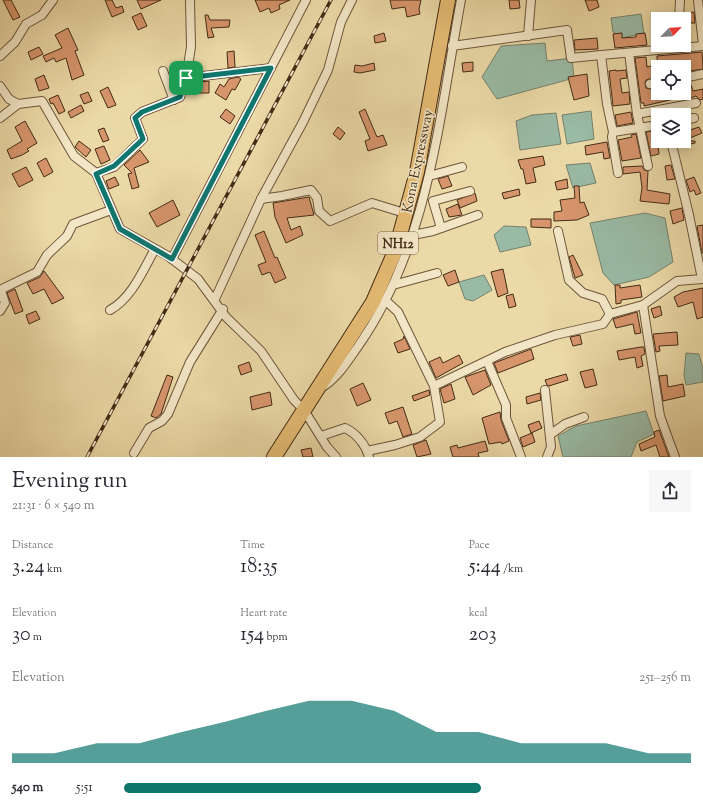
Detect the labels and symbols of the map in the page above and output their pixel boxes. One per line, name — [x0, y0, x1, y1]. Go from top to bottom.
north arrow — [651, 12, 691, 52]
pin — [169, 61, 203, 95]
street label: Kona Expressway — [398, 108, 440, 215]
road number: NH12 — [378, 232, 418, 254]

